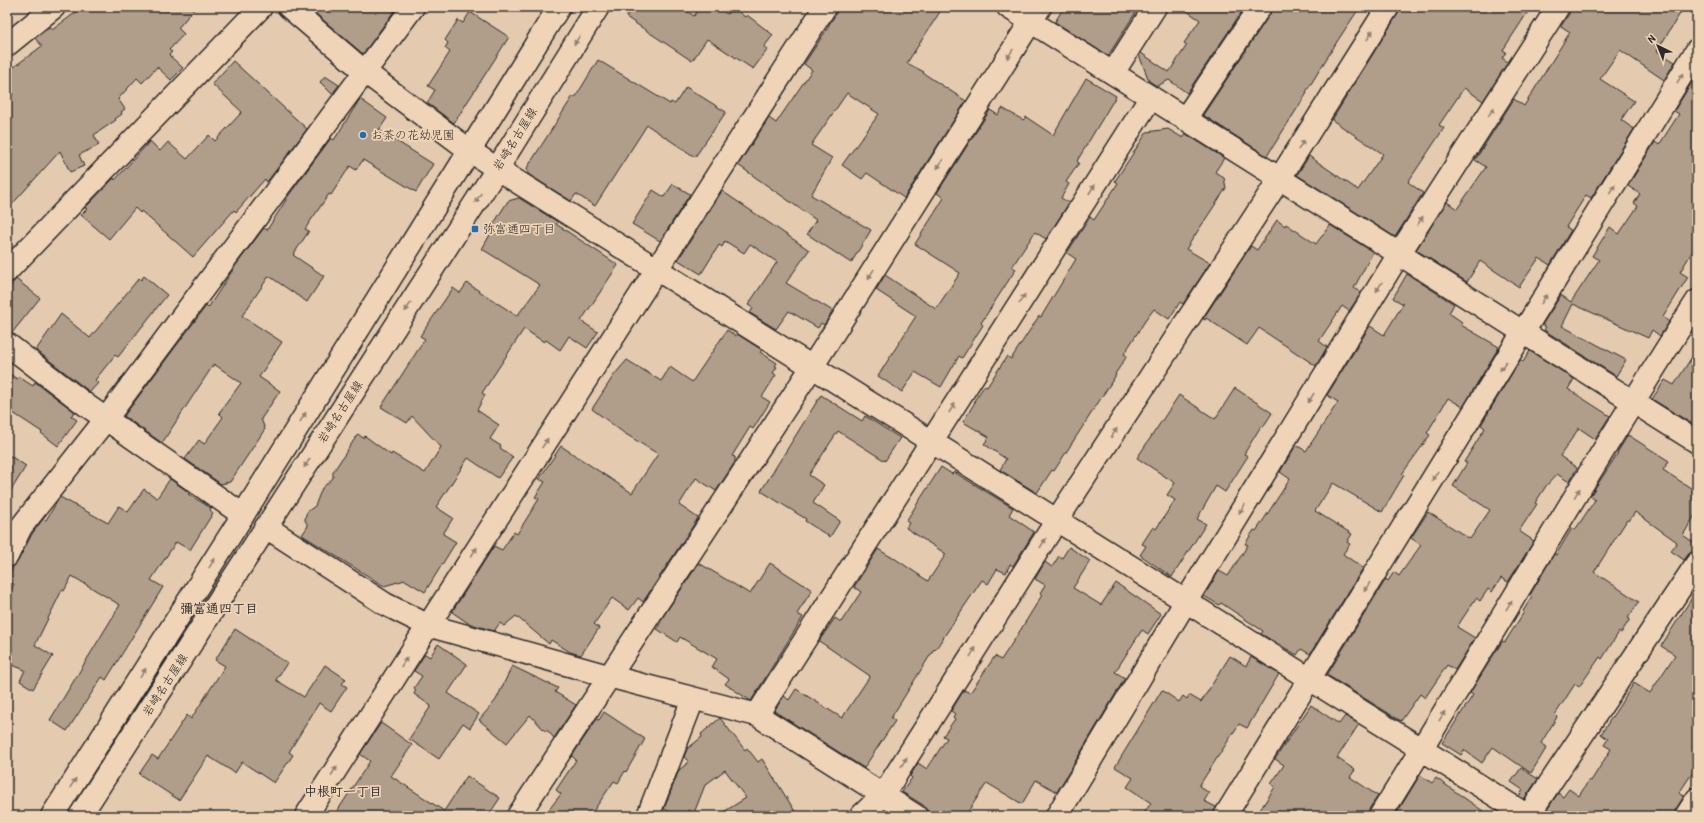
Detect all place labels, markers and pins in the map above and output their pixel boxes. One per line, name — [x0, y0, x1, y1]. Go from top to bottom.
place label: お茶の花幼児園 — [371, 126, 455, 143]
marker: お茶の花幼児園 — [358, 130, 368, 140]
place label: 弥富通四丁目 — [483, 220, 555, 237]
marker: 弥富通四丁目 — [470, 224, 480, 234]

